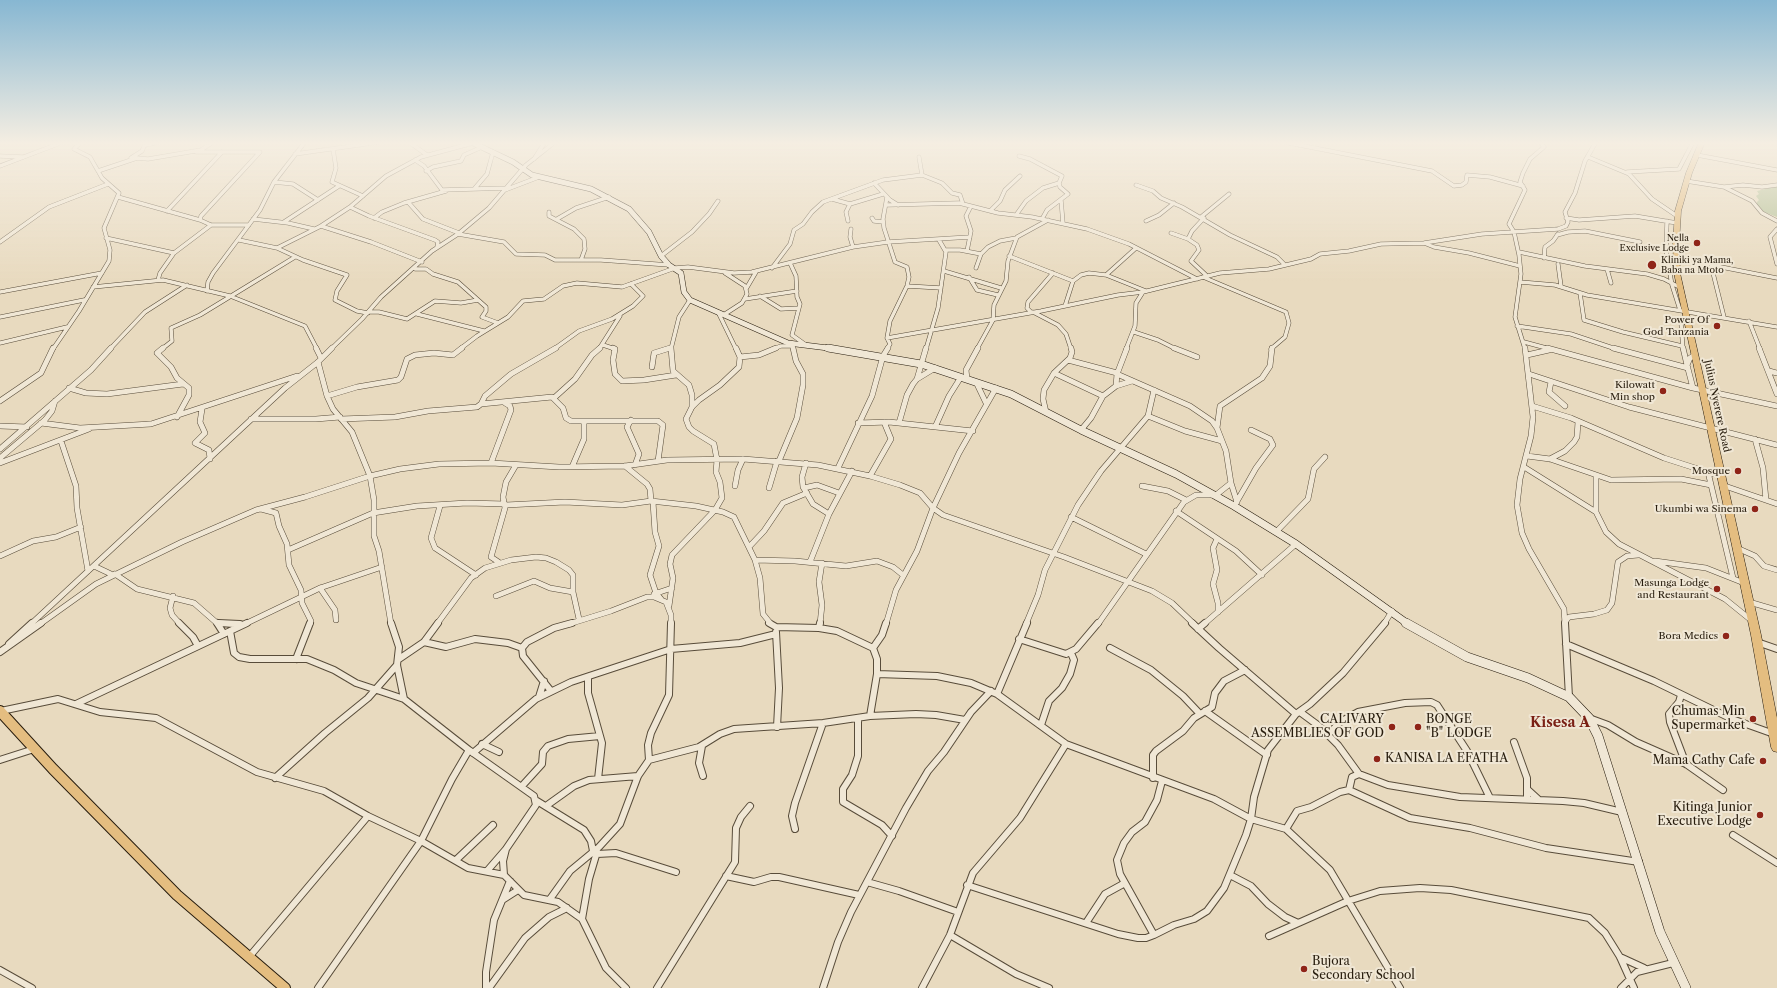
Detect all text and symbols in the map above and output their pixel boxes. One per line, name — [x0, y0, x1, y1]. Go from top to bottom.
place label: Nella Exclusive Lodge — [1620, 233, 1689, 254]
marker: Nella Exclusive Lodge — [1692, 238, 1702, 248]
place label: Kliniki ya Mama, Baba na Mtoto — [1661, 255, 1733, 276]
marker: Kliniki ya Mama, Baba na Mtoto — [1646, 259, 1658, 271]
place label: Power Of God Tanzania — [1643, 314, 1709, 338]
marker: Power Of God Tanzania — [1712, 321, 1722, 331]
street label: Julius Nyerere Road — [1701, 359, 1733, 453]
place label: Kilowatt Min shop — [1610, 379, 1655, 402]
marker: Kilowatt Min shop — [1658, 386, 1668, 396]
place label: Mosque — [1692, 465, 1730, 477]
marker: Mosque — [1733, 466, 1743, 476]
place label: Ukumbi wa Sinema — [1655, 503, 1747, 515]
marker: Ukumbi wa Sinema — [1750, 504, 1760, 514]
place label: Masunga Lodge and Restaurant — [1634, 577, 1709, 600]
marker: Masunga Lodge and Restaurant — [1712, 584, 1722, 594]
place label: Bora Medics — [1659, 630, 1718, 642]
marker: Bora Medics — [1721, 631, 1731, 641]
place label: Chumas Min Supermarket — [1671, 705, 1745, 733]
place label: CALIVARY ASSEMBLIES OF GOD — [1251, 713, 1384, 741]
place label: BONGE "B" LODGE — [1426, 713, 1492, 741]
marker: Chumas Min Supermarket — [1748, 714, 1758, 724]
district label: Kisesa A — [1530, 715, 1590, 731]
marker: CALIVARY ASSEMBLIES OF GOD — [1387, 722, 1397, 732]
marker: BONGE "B" LODGE — [1413, 722, 1423, 732]
place label: KANISA LA EFATHA — [1385, 752, 1508, 766]
marker: KANISA LA EFATHA — [1372, 754, 1382, 764]
place label: Mama Cathy Cafe — [1653, 754, 1755, 768]
marker: Mama Cathy Cafe — [1758, 756, 1768, 766]
place label: Kitinga Junior Executive Lodge — [1657, 801, 1752, 829]
marker: Kitinga Junior Executive Lodge — [1755, 810, 1765, 820]
place label: Bujora Secondary School — [1312, 955, 1415, 983]
marker: Bujora Secondary School — [1299, 964, 1309, 974]

